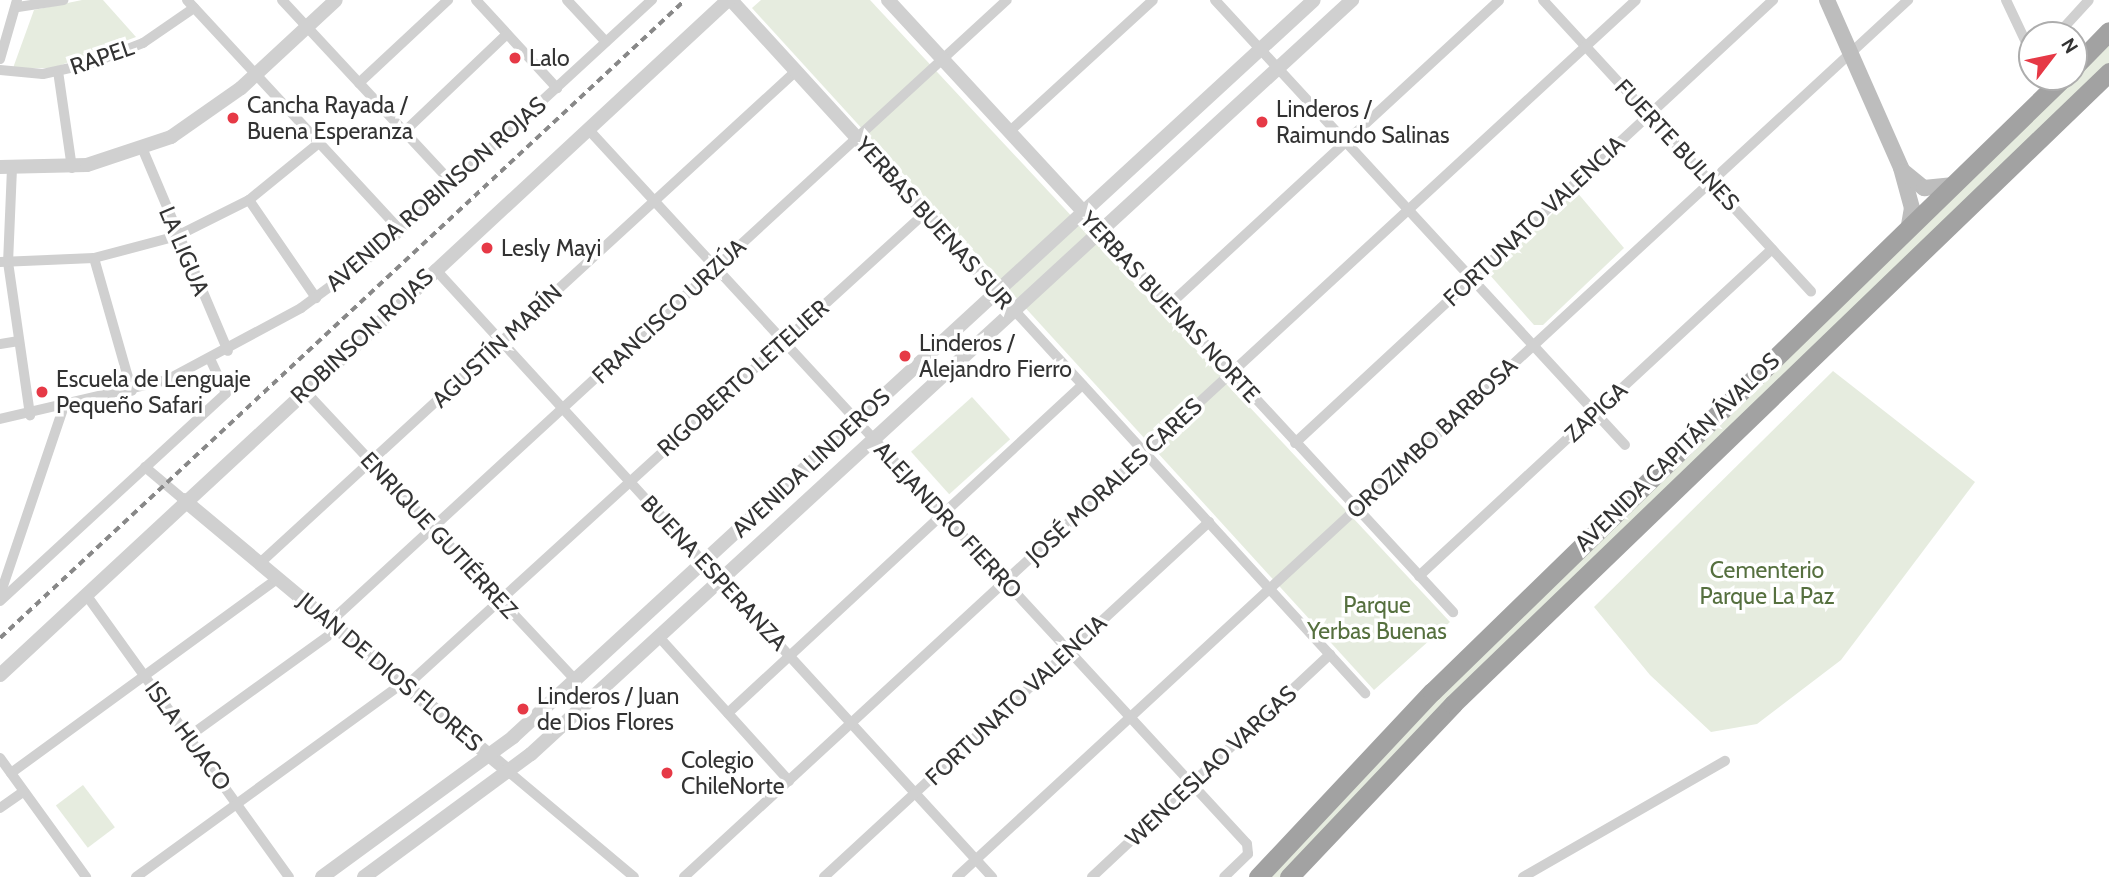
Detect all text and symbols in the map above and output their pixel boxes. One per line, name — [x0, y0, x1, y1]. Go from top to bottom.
north arrow — [2018, 21, 2088, 91]
street label: RAPEL — [67, 33, 137, 81]
text: N — [2056, 34, 2083, 57]
place label: Lalo — [529, 44, 570, 72]
marker: Lalo — [507, 50, 523, 66]
street label: FUERTE BULNES — [1609, 74, 1745, 216]
place label: Cancha Rayada / Buena Esperanza — [247, 91, 413, 145]
street label: AVENIDA ROBINSON ROJAS — [320, 91, 552, 297]
place label: Linderos / Raimundo Salinas — [1276, 95, 1450, 149]
marker: Cancha Rayada / Buena Esperanza — [225, 110, 241, 126]
marker: Linderos / Raimundo Salinas — [1254, 114, 1270, 130]
street label: FORTUNATO VALENCIA — [1438, 130, 1630, 312]
street label: YERBAS BUENAS SUR — [849, 131, 1019, 315]
street label: LA LIGUA — [153, 202, 215, 300]
street label: YERBAS BUENAS NORTE — [1074, 206, 1266, 408]
street label: FRANCISCO URZÚA — [586, 233, 752, 389]
place label: Lesly Mayi — [501, 234, 601, 262]
marker: Lesly Mayi — [479, 240, 495, 256]
street label: ROBINSON ROJAS — [285, 263, 439, 409]
street label: AGUSTÍN MARÍN — [426, 279, 568, 413]
street label: RIGOBERTO LETELIER — [652, 294, 834, 462]
place label: Linderos / Alejandro Fierro — [919, 329, 1072, 383]
street label: AVENIDA CAPITÁN ÁVALOS — [1569, 347, 1785, 557]
marker: Linderos / Alejandro Fierro — [897, 348, 913, 364]
street label: OROZIMBO BARBOSA — [1341, 352, 1523, 524]
place label: Escuela de Lenguaje Pequeño Safari — [56, 365, 251, 419]
street label: ZAPIGA — [1559, 376, 1633, 448]
street label: AVENIDA LINDEROS — [726, 383, 896, 543]
marker: Escuela de Lenguaje Pequeño Safari — [34, 384, 50, 400]
street label: JOSÉ MORALES CARES — [1020, 392, 1208, 570]
street label: ALEJANDRO FIERRO — [868, 436, 1028, 604]
street label: ENRIQUE GUTIÉRREZ — [355, 446, 523, 624]
street label: BUENA ESPERANZA — [635, 490, 793, 656]
park label: Cementerio Parque La Paz — [1699, 556, 1835, 610]
street label: JUAN DE DIOS FLORES — [292, 587, 488, 757]
park label: Parque Yerbas Buenas — [1307, 591, 1447, 645]
street label: FORTUNATO VALENCIA — [920, 609, 1112, 791]
street label: ISLA HUACO — [139, 676, 237, 796]
street label: WENCESLAO VARGAS — [1120, 680, 1302, 852]
place label: Linderos / Juan de Dios Flores — [537, 682, 679, 736]
marker: Linderos / Juan de Dios Flores — [515, 701, 531, 717]
place label: Colegio ChileNorte — [681, 746, 784, 800]
marker: Colegio ChileNorte — [659, 765, 675, 781]

